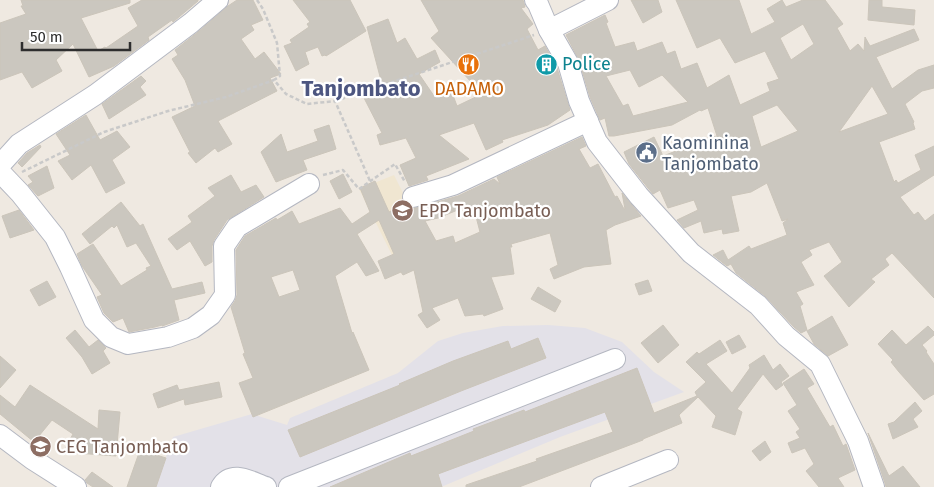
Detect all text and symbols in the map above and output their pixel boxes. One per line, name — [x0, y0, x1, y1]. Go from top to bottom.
scale bar — [22, 20, 130, 52]
text: 50 m — [30, 28, 63, 46]
restaurant icon: DADAMO — [457, 52, 481, 76]
building icon: Police — [534, 52, 558, 76]
place label: Police — [562, 53, 611, 75]
district label: Tanjombato — [301, 75, 421, 102]
place label: DADAMO — [434, 78, 504, 100]
place label: Kaominina Tanjombato — [662, 132, 759, 175]
public building icon: Kaominina Tanjombato — [634, 141, 658, 165]
school or university icon: EPP Tanjombato — [391, 199, 415, 223]
place label: EPP Tanjombato — [419, 200, 551, 222]
school or university icon: CEG Tanjombato — [28, 435, 52, 459]
place label: CEG Tanjombato — [56, 436, 188, 458]

